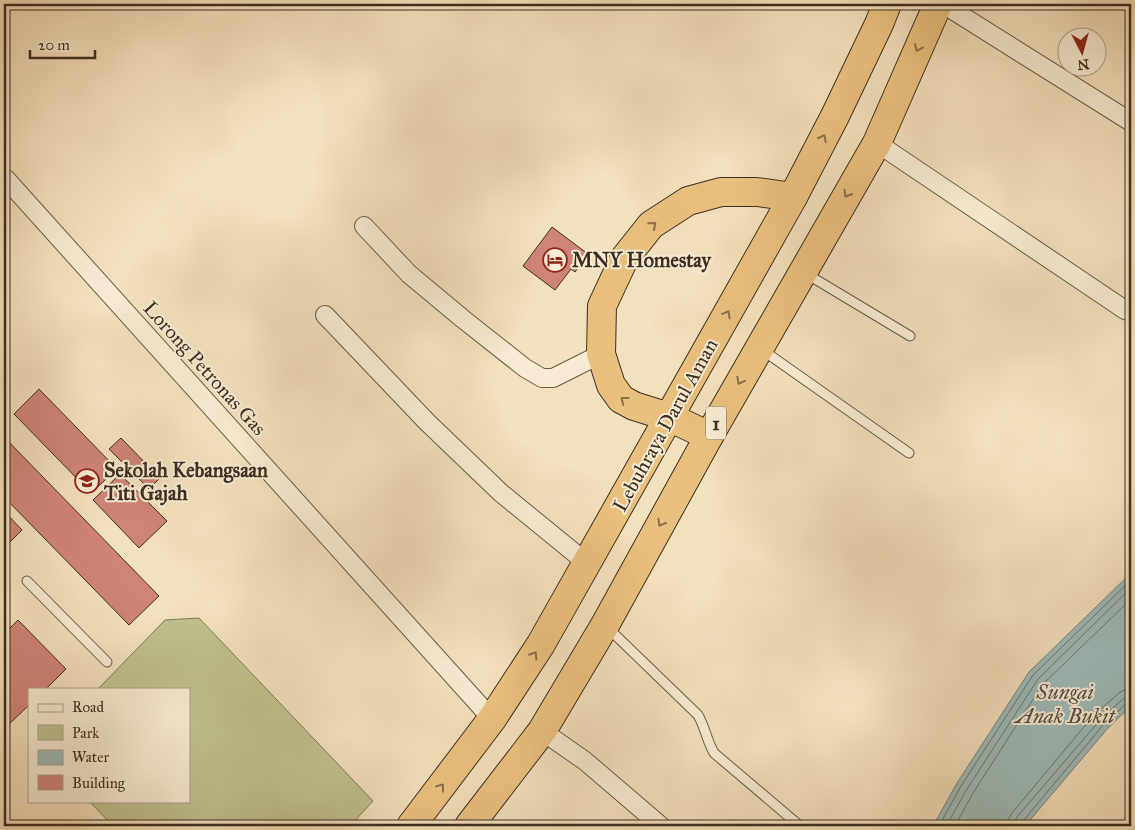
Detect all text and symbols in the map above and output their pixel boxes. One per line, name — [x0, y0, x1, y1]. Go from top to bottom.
scale bar — [30, 28, 95, 60]
north arrow — [1058, 28, 1108, 78]
text: 20 m — [38, 36, 70, 54]
one-way arrow — [914, 43, 925, 52]
text: N — [1076, 55, 1090, 74]
one-way arrow — [817, 134, 827, 143]
one-way arrow — [843, 189, 853, 198]
one-way arrow — [647, 222, 656, 231]
hotel icon: MNY Homestay — [542, 247, 568, 273]
place label: MNY Homestay — [572, 248, 712, 273]
street label: Lorong Petronas Gas — [138, 296, 272, 441]
one-way arrow — [721, 310, 731, 319]
street label: Lebuhraya Darul Aman — [607, 334, 723, 516]
one-way arrow — [736, 375, 746, 384]
one-way arrow — [621, 397, 630, 405]
road number: 1 — [706, 406, 726, 439]
place label: Sekolah Kebangsaan Titi Gajah — [103, 458, 268, 506]
school or university icon: Sekolah Kebangsaan Titi Gajah — [74, 468, 100, 494]
one-way arrow — [657, 517, 667, 526]
one-way arrow — [528, 651, 538, 660]
water label: Sungai Anak Bukit — [1013, 679, 1116, 729]
legend — [28, 688, 190, 802]
text: Road — [72, 698, 104, 716]
text: Park — [72, 724, 99, 742]
text: Water — [72, 748, 109, 766]
text: Building — [72, 774, 126, 792]
one-way arrow — [435, 784, 443, 793]

